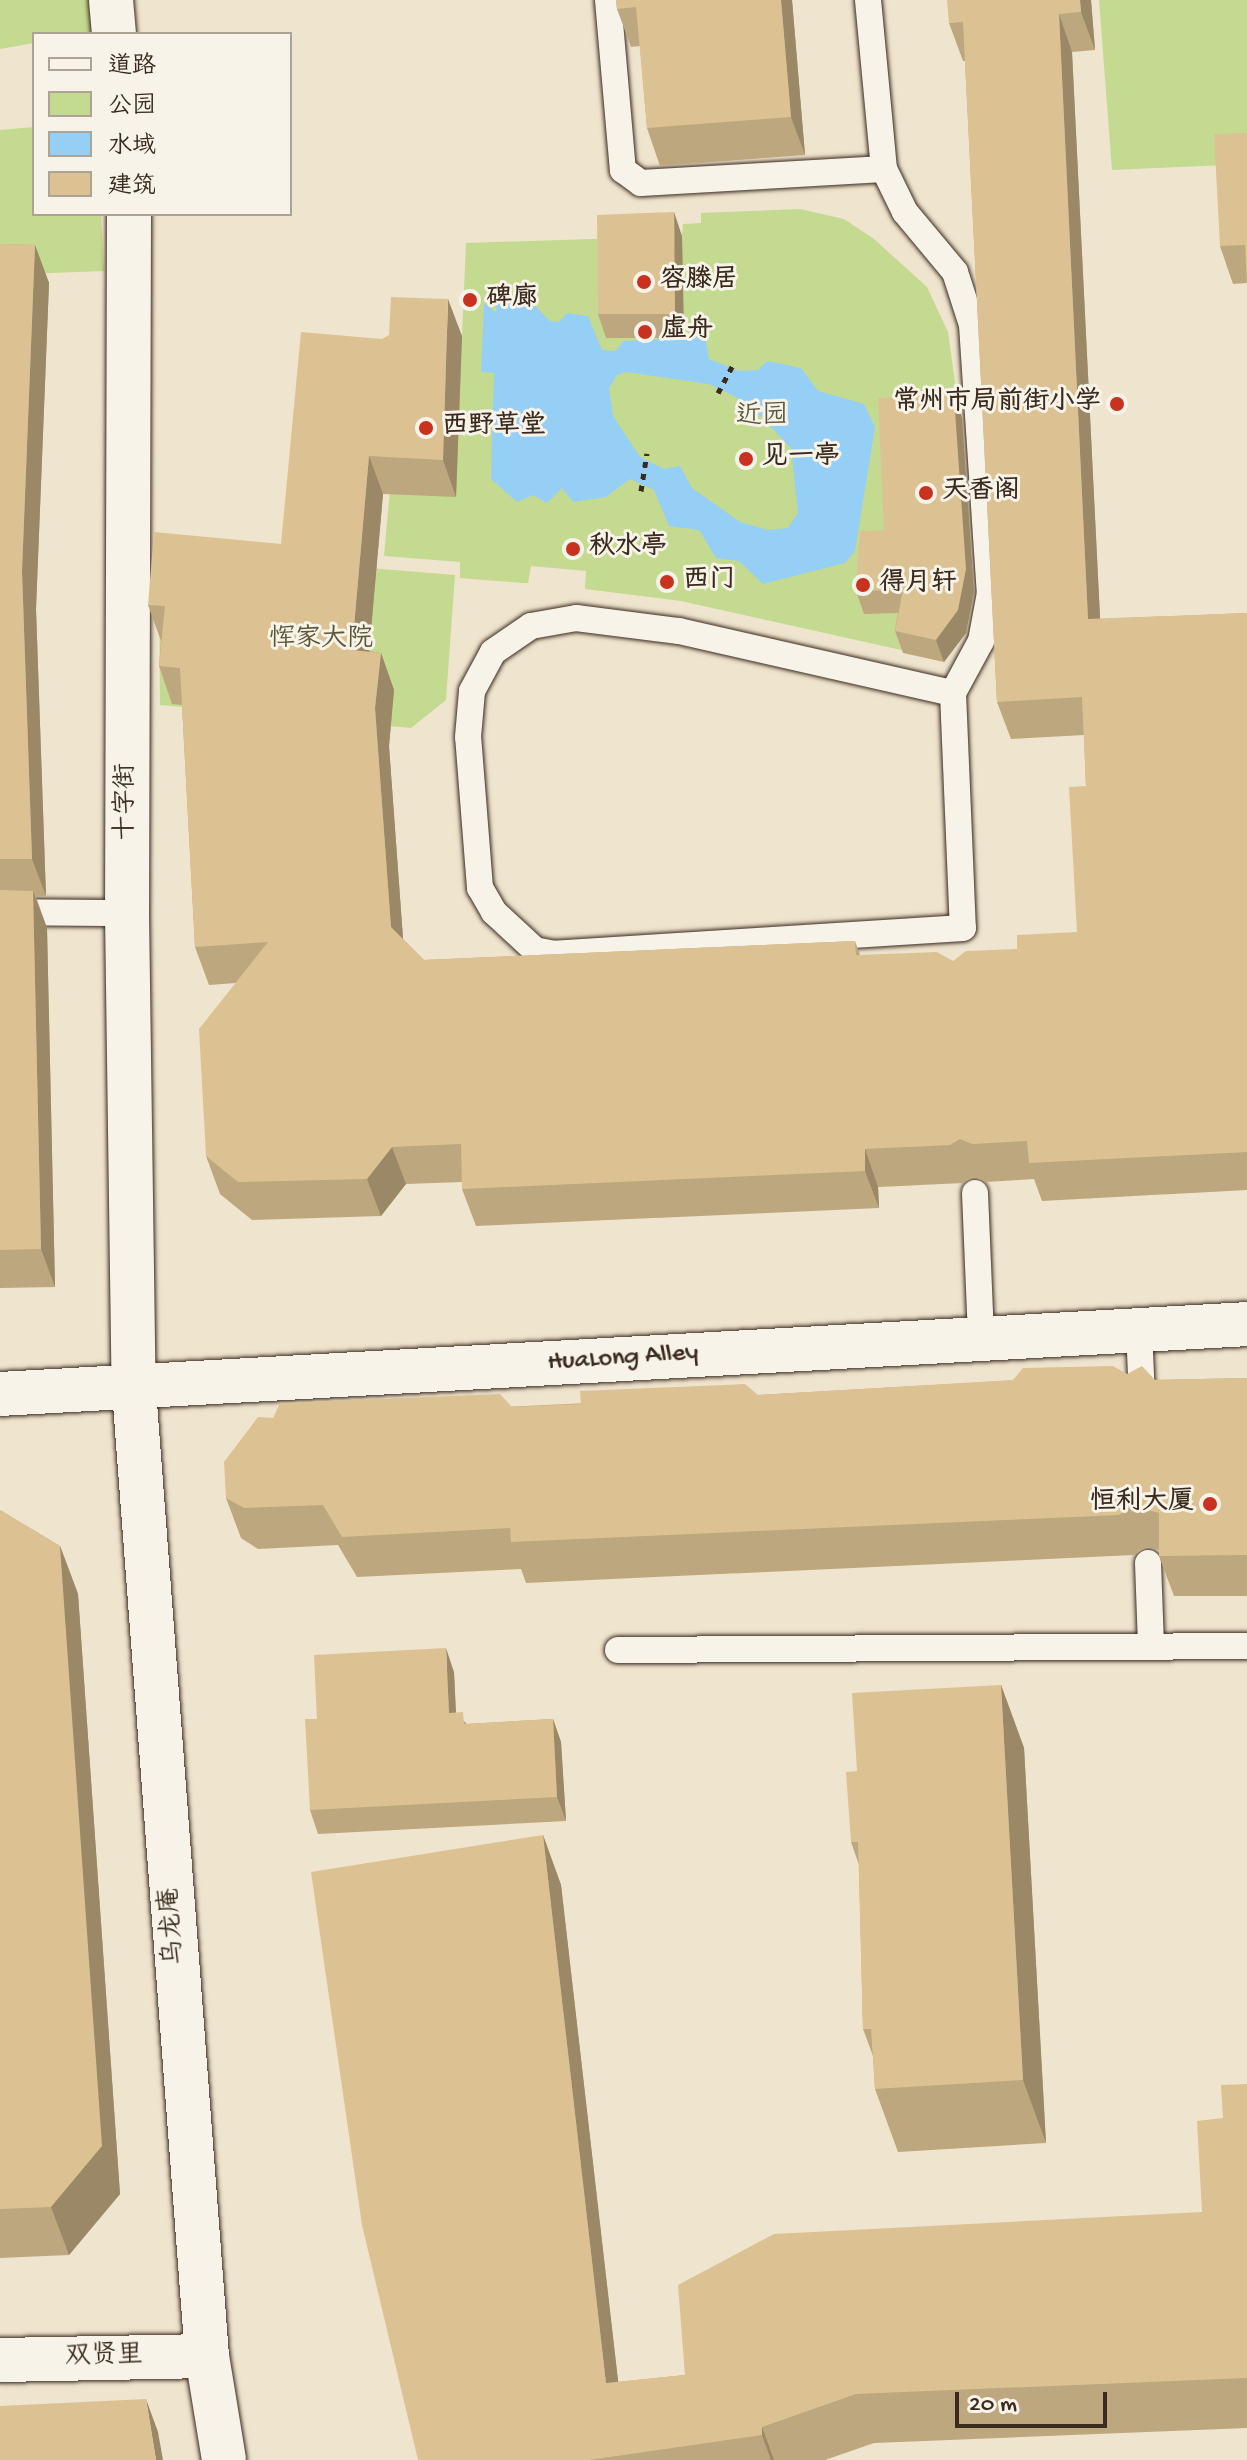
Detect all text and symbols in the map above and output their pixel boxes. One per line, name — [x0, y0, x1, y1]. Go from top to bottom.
legend — [32, 32, 292, 216]
text: 道路 — [108, 53, 156, 82]
text: 公园 — [108, 93, 156, 122]
text: 水域 — [108, 133, 156, 162]
text: 建筑 — [108, 173, 156, 202]
place label: 容滕居 — [660, 266, 738, 298]
marker: 容滕居 — [635, 273, 653, 291]
place label: 碑廊 — [486, 284, 538, 316]
marker: 碑廊 — [461, 291, 479, 309]
place label: 虚舟 — [661, 316, 713, 348]
marker: 虚舟 — [636, 323, 654, 341]
place label: 常州市局前街小学 — [893, 388, 1101, 420]
marker: 常州市局前街小学 — [1108, 395, 1126, 413]
park label: 近园 — [736, 402, 788, 434]
place label: 西野草堂 — [442, 412, 546, 444]
marker: 西野草堂 — [417, 419, 435, 437]
place label: 见一亭 — [762, 443, 840, 475]
marker: 见一亭 — [737, 450, 755, 468]
place label: 天香阁 — [942, 477, 1020, 509]
marker: 天香阁 — [917, 484, 935, 502]
place label: 秋水亭 — [589, 533, 667, 565]
marker: 秋水亭 — [564, 540, 582, 558]
place label: 西门 — [683, 566, 735, 598]
place label: 得月轩 — [879, 569, 957, 601]
marker: 西门 — [658, 573, 676, 591]
marker: 得月轩 — [854, 576, 872, 594]
park label: 恽家大院 — [269, 625, 373, 657]
street label: 十字街 — [112, 763, 144, 841]
street label: HuaLong Alley — [547, 1338, 699, 1380]
place label: 恒利大厦 — [1090, 1488, 1194, 1520]
marker: 恒利大厦 — [1201, 1495, 1219, 1513]
street label: 乌龙庵 — [156, 1886, 192, 1966]
street label: 双贤里 — [65, 2342, 143, 2374]
scale bar — [959, 2376, 1111, 2426]
text: 20 m — [969, 2391, 1017, 2420]

